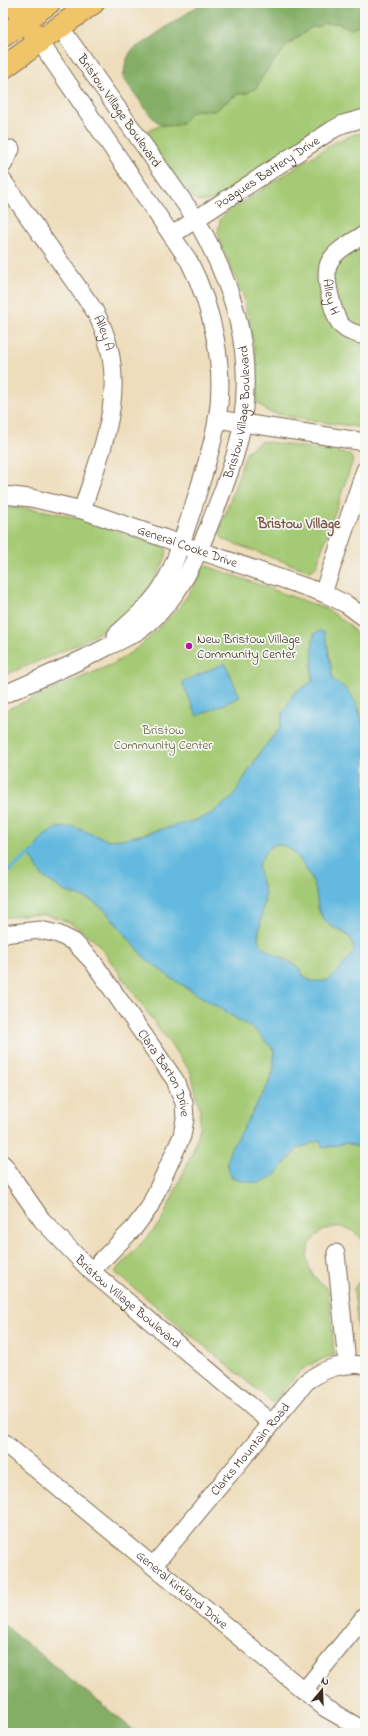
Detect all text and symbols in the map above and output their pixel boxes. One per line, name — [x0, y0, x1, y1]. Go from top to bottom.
street label: Bristow Village Boulevard — [71, 50, 166, 173]
street label: Poagues Battery Drive — [211, 131, 323, 214]
street label: Alley H — [318, 278, 344, 317]
street label: Alley A — [89, 312, 119, 353]
street label: Bristow Village Boulevard — [218, 344, 255, 482]
district label: Bristow Village — [257, 514, 341, 537]
street label: General Cooke Drive — [135, 520, 240, 572]
place label: New Bristow Village Community Center — [197, 630, 300, 665]
marker: New Bristow Village Community Center — [184, 641, 194, 651]
park label: Bristow Community Center — [114, 721, 213, 756]
street label: Clara Barton Drive — [133, 1025, 194, 1117]
street label: Bristow Village Boulevard — [70, 1250, 186, 1353]
street label: Clarks Mountain Road — [206, 1398, 295, 1500]
street label: General Kirkland Drive — [132, 1546, 232, 1634]
north arrow — [302, 1670, 342, 1710]
text: N — [319, 1673, 331, 1690]

